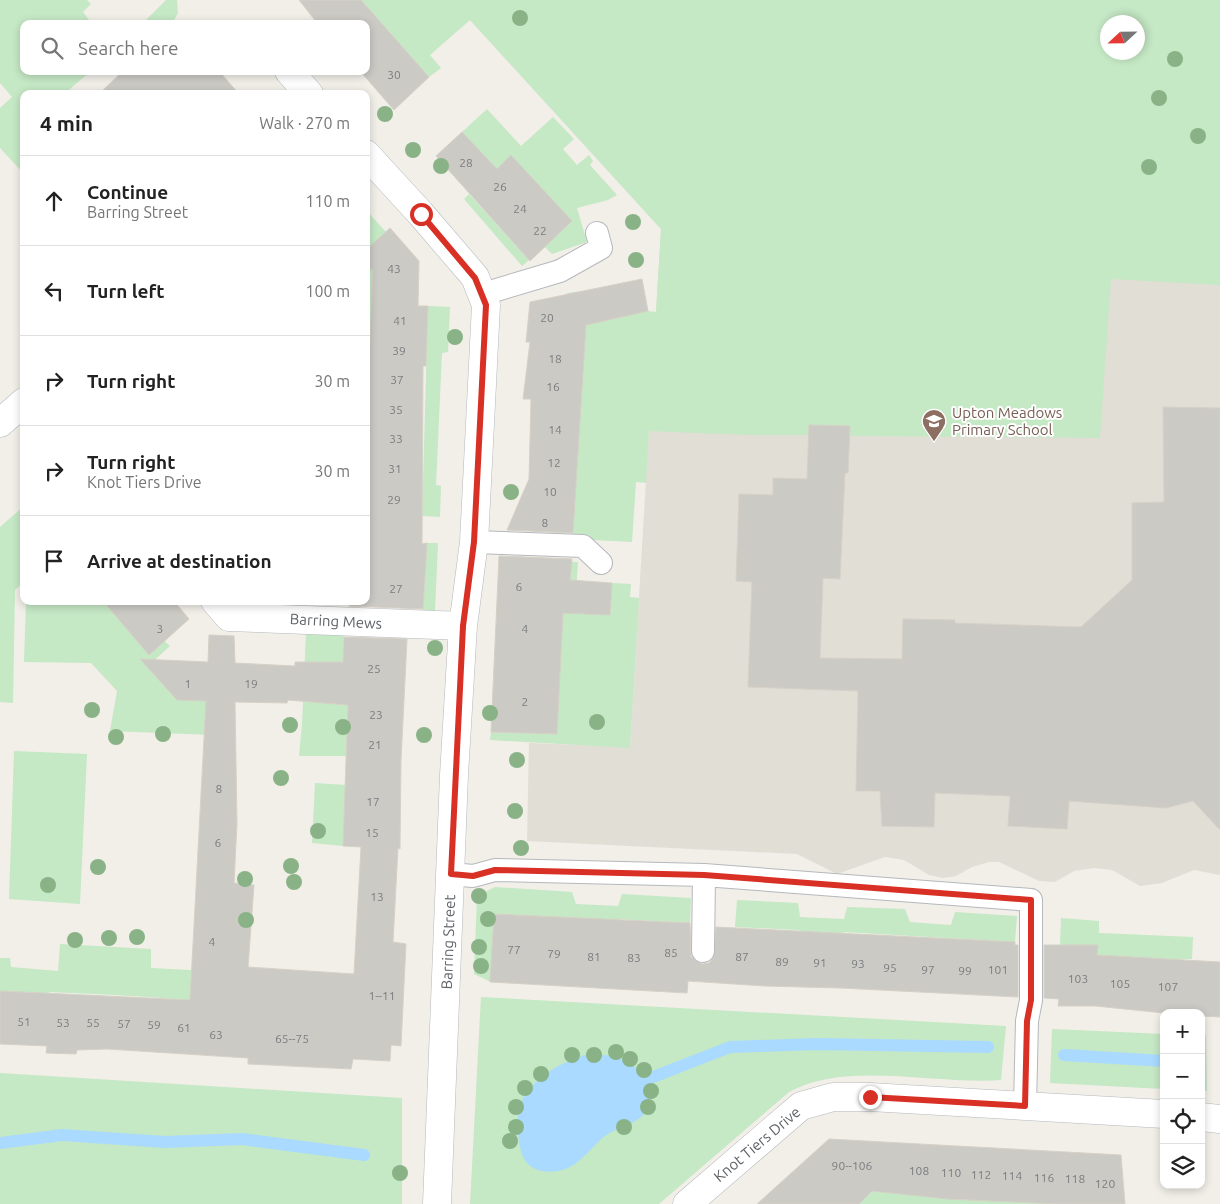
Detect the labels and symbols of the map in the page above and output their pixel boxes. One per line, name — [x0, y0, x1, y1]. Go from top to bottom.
north arrow — [1100, 15, 1145, 60]
house number: 30 — [387, 68, 401, 81]
house number: 28 — [459, 156, 473, 169]
house number: 26 — [493, 180, 507, 193]
house number: 24 — [513, 202, 527, 215]
route start — [410, 203, 433, 226]
house number: 22 — [533, 224, 547, 237]
house number: 43 — [387, 262, 401, 275]
house number: 20 — [540, 311, 554, 324]
house number: 41 — [393, 314, 407, 327]
house number: 39 — [392, 344, 406, 357]
house number: 18 — [548, 352, 562, 365]
house number: 37 — [390, 373, 404, 386]
house number: 16 — [546, 380, 560, 393]
house number: 35 — [389, 403, 403, 416]
place label: Upton Meadows Primary School — [952, 404, 1062, 438]
school or university icon: Upton Meadows Primary School — [921, 408, 947, 442]
house number: 14 — [548, 423, 562, 436]
house number: 33 — [389, 432, 403, 445]
house number: 12 — [547, 456, 561, 469]
house number: 31 — [388, 462, 402, 475]
house number: 10 — [543, 485, 557, 498]
house number: 29 — [387, 493, 401, 506]
house number: 8 — [542, 516, 549, 529]
house number: 6 — [516, 580, 523, 593]
house number: 27 — [389, 582, 403, 595]
street label: Barring Mews — [289, 610, 383, 632]
house number: 3 — [157, 622, 163, 635]
house number: 4 — [522, 622, 529, 635]
house number: 25 — [367, 662, 381, 675]
house number: 1 — [185, 677, 191, 690]
house number: 19 — [244, 677, 258, 690]
house number: 2 — [522, 695, 528, 708]
house number: 23 — [369, 708, 383, 721]
house number: 21 — [368, 738, 382, 751]
house number: 8 — [216, 782, 223, 795]
house number: 17 — [366, 795, 380, 808]
house number: 15 — [365, 826, 379, 839]
house number: 6 — [215, 836, 222, 849]
house number: 13 — [370, 890, 384, 903]
street label: Barring Street — [438, 894, 458, 990]
house number: 4 — [209, 935, 216, 948]
house number: 77 — [507, 943, 521, 956]
house number: 85 — [664, 946, 678, 959]
house number: 79 — [547, 947, 561, 960]
house number: 81 — [587, 950, 601, 963]
house number: 87 — [735, 950, 749, 963]
house number: 83 — [627, 951, 641, 964]
house number: 89 — [775, 955, 789, 968]
house number: 91 — [813, 956, 827, 969]
house number: 93 — [851, 957, 865, 970]
house number: 95 — [883, 961, 897, 974]
house number: 97 — [921, 963, 935, 976]
house number: 101 — [988, 963, 1008, 976]
house number: 99 — [958, 964, 972, 977]
house number: 103 — [1068, 972, 1088, 985]
house number: 105 — [1110, 977, 1130, 990]
house number: 107 — [1158, 980, 1178, 993]
house number: 1--11 — [368, 989, 396, 1002]
house number: 51 — [17, 1015, 31, 1028]
house number: 53 — [56, 1016, 70, 1029]
house number: 55 — [86, 1016, 100, 1029]
house number: 57 — [117, 1017, 131, 1030]
house number: 59 — [147, 1018, 161, 1031]
house number: 61 — [177, 1021, 191, 1034]
house number: 63 — [209, 1028, 223, 1041]
house number: 65--75 — [275, 1032, 309, 1045]
route end — [859, 1086, 882, 1109]
street label: Knot Tiers Drive — [710, 1103, 804, 1185]
house number: 90--106 — [832, 1159, 873, 1172]
house number: 108 — [909, 1164, 929, 1177]
house number: 110 — [941, 1166, 961, 1179]
house number: 112 — [971, 1168, 991, 1181]
house number: 114 — [1002, 1169, 1022, 1182]
house number: 116 — [1034, 1171, 1054, 1184]
house number: 118 — [1065, 1172, 1085, 1185]
house number: 120 — [1095, 1177, 1115, 1190]

